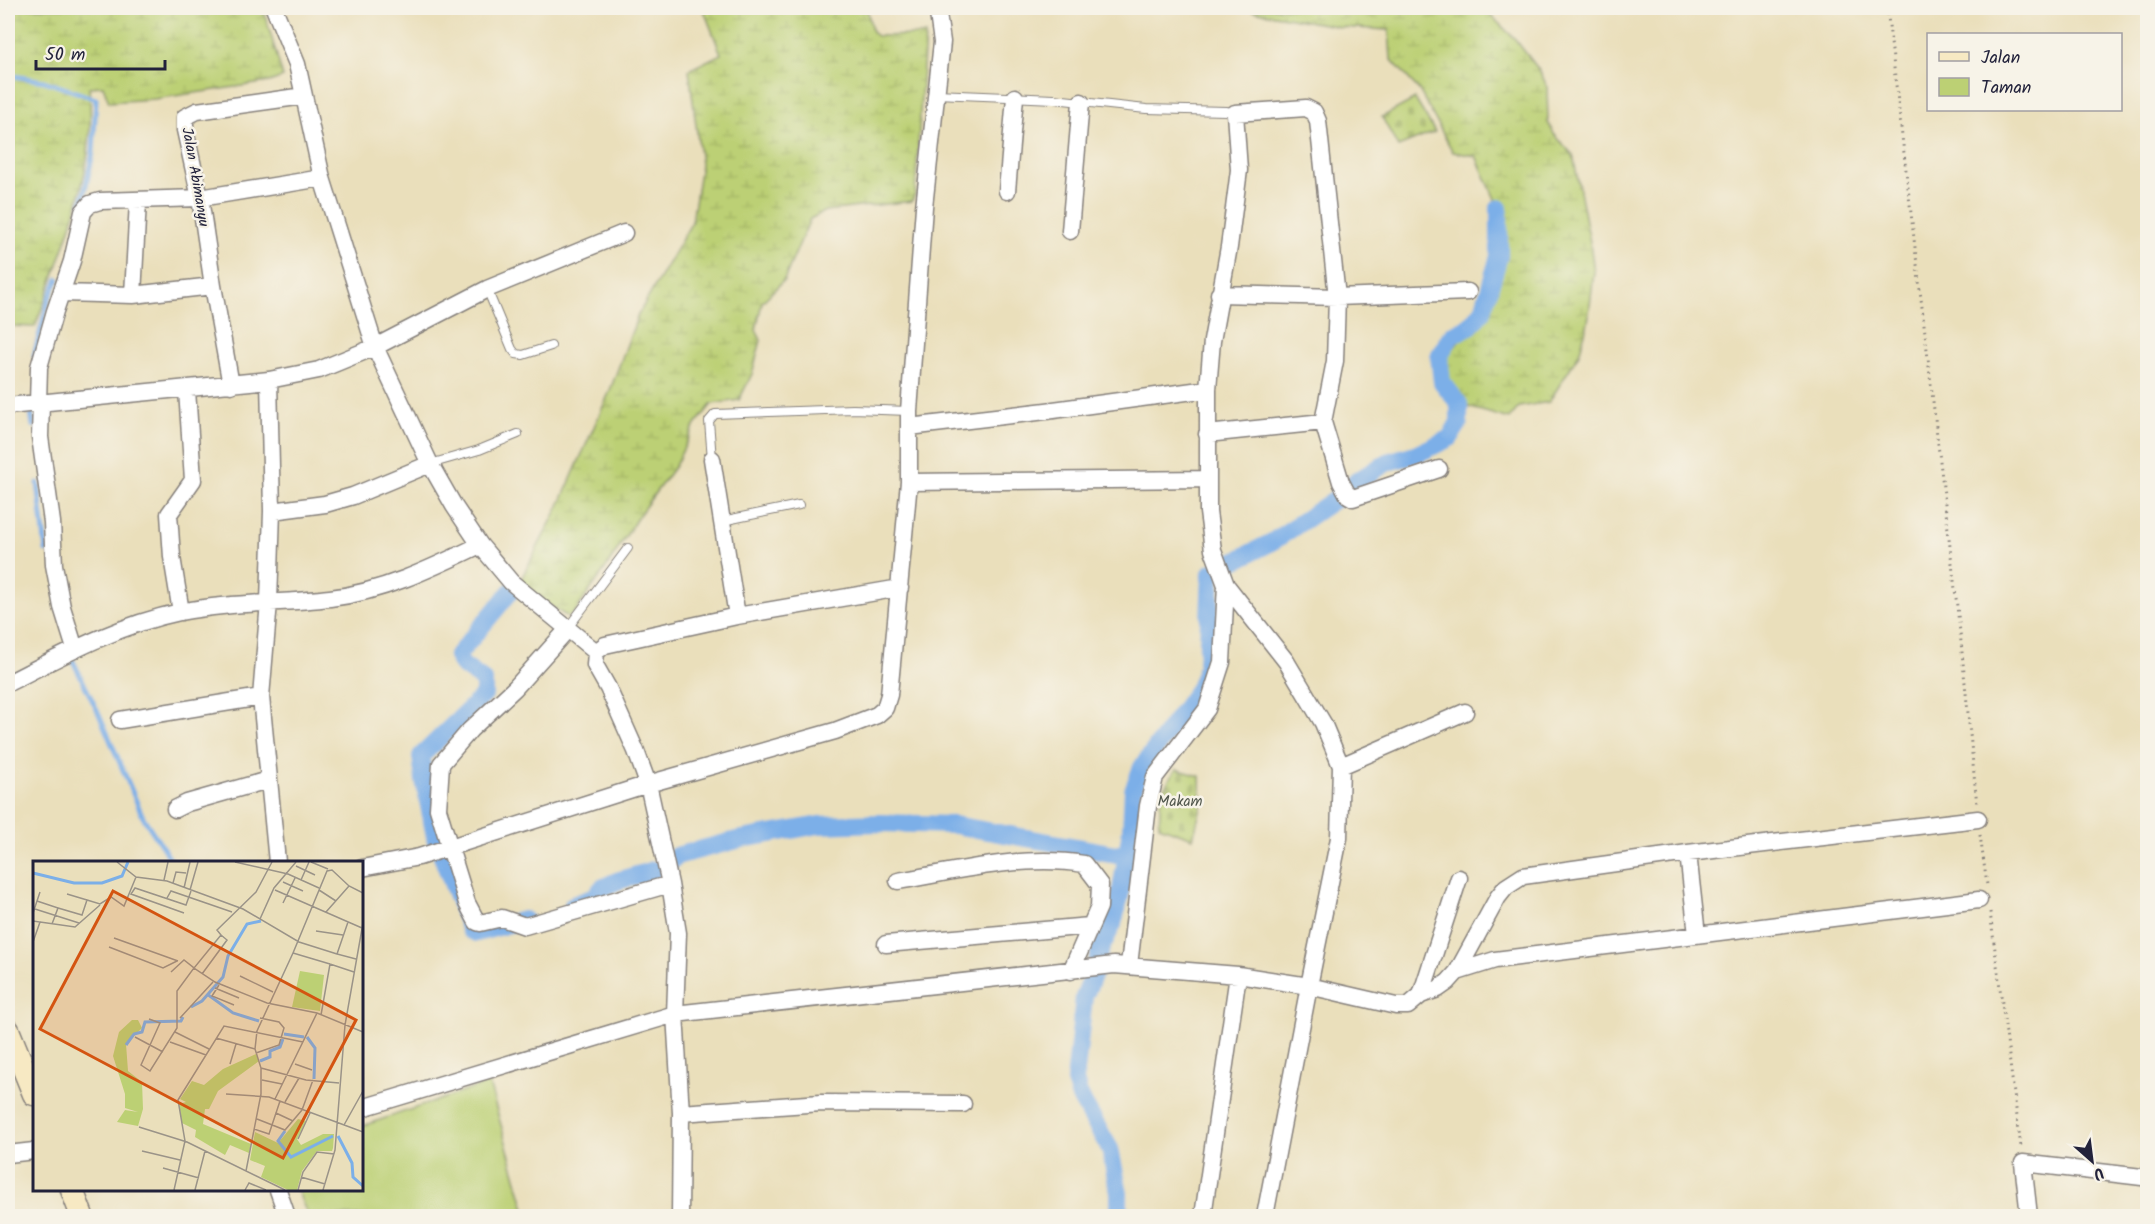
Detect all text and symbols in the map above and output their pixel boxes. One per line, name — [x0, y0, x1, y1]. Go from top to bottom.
scale bar — [36, 33, 165, 71]
legend — [1927, 33, 2122, 111]
text: 50 m — [45, 41, 85, 70]
text: Jalan — [1981, 44, 2020, 73]
text: Taman — [1981, 74, 2031, 103]
street label: Jalan Abimanyu — [174, 126, 216, 229]
park label: Makam — [1158, 790, 1202, 814]
inset map — [33, 861, 363, 1191]
north arrow — [2062, 1131, 2122, 1191]
text: U — [2088, 1160, 2108, 1186]

